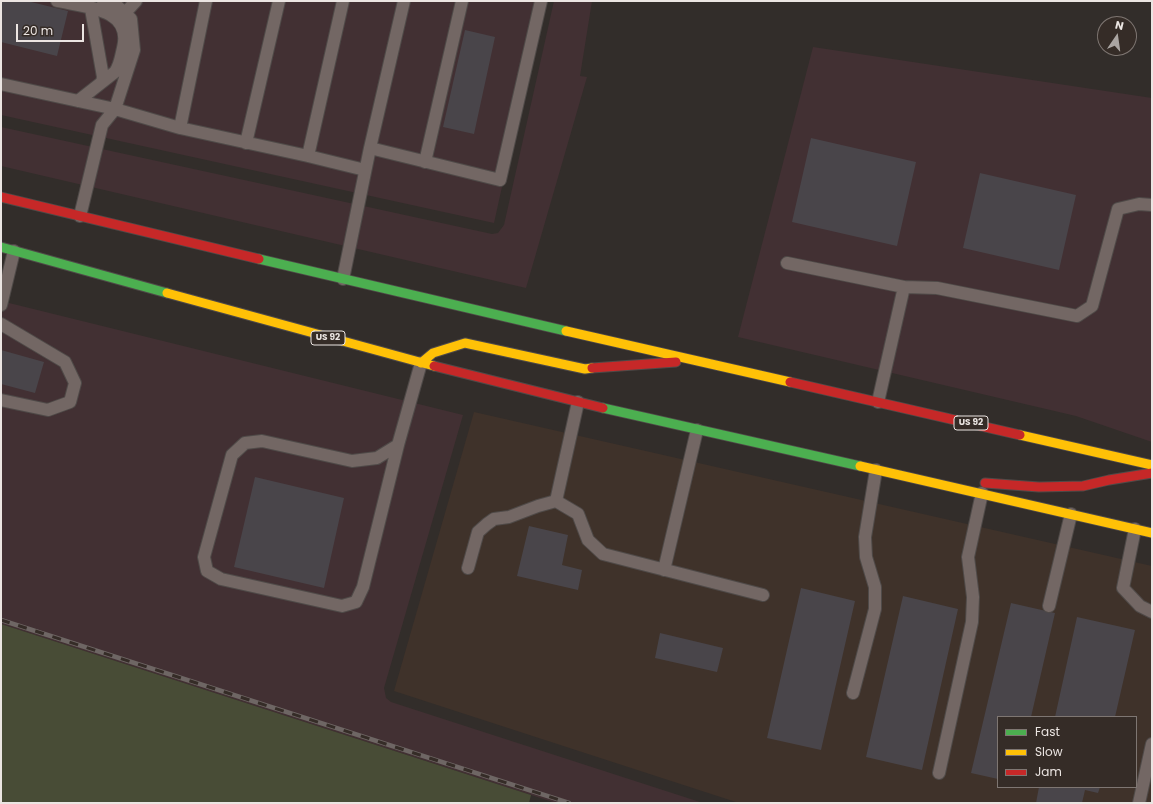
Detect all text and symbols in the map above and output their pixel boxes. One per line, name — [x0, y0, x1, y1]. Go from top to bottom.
scale bar — [18, 16, 86, 42]
north arrow — [1097, 16, 1137, 56]
text: N — [1114, 17, 1125, 34]
text: 20 m — [23, 22, 53, 39]
road number: US 92 — [311, 331, 345, 345]
road number: US 92 — [954, 416, 988, 430]
legend — [997, 716, 1137, 788]
text: Fast — [1035, 723, 1060, 740]
text: Slow — [1035, 743, 1063, 760]
text: Jam — [1035, 763, 1062, 780]

